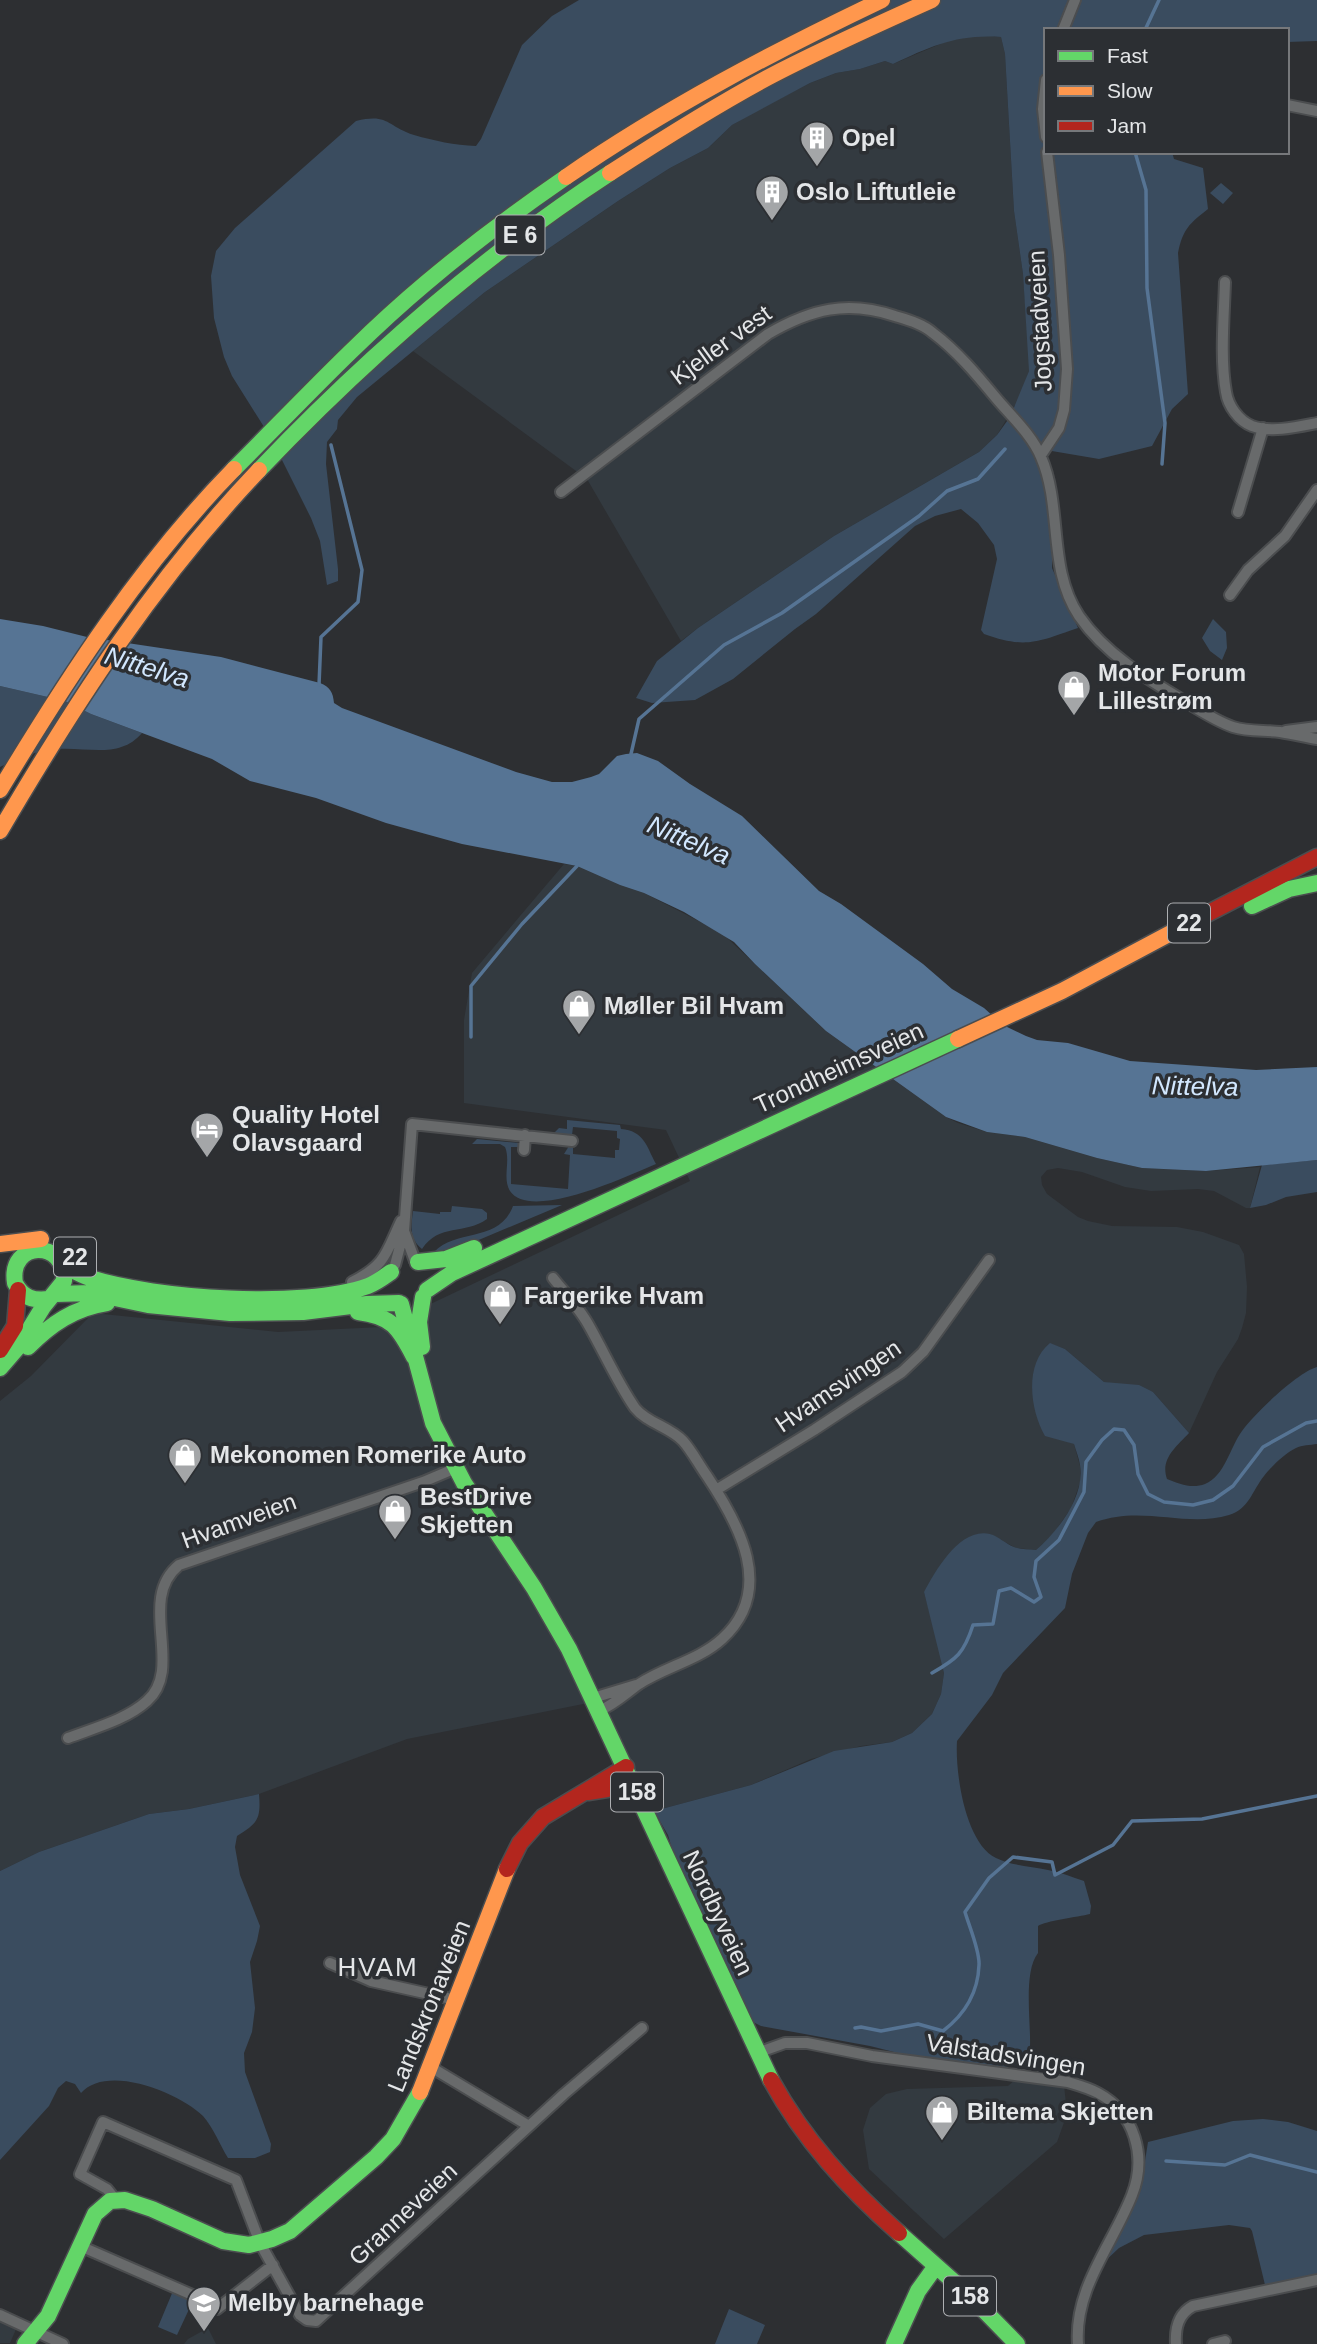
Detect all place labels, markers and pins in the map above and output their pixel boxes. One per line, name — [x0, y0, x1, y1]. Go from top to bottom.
building icon: Opel — [798, 119, 836, 168]
place label: Opel — [842, 124, 895, 151]
building icon: Oslo Liftutleie — [753, 173, 791, 222]
place label: Oslo Liftutleie — [796, 178, 956, 205]
place label: Motor Forum Lillestrøm — [1098, 659, 1246, 714]
shop icon: Motor Forum Lillestrøm — [1055, 668, 1093, 717]
shop icon: Møller Bil Hvam — [560, 987, 598, 1036]
place label: Møller Bil Hvam — [604, 992, 784, 1019]
place label: Quality Hotel Olavsgaard — [232, 1101, 380, 1156]
hotel icon: Quality Hotel Olavsgaard — [188, 1110, 226, 1159]
shop icon: Fargerike Hvam — [481, 1277, 519, 1326]
place label: Fargerike Hvam — [524, 1282, 704, 1309]
shop icon: Mekonomen Romerike Auto — [166, 1436, 204, 1485]
place label: Mekonomen Romerike Auto — [210, 1441, 527, 1468]
place label: BestDrive Skjetten — [420, 1483, 532, 1538]
shop icon: BestDrive Skjetten — [376, 1492, 414, 1541]
shop icon: Biltema Skjetten — [923, 2093, 961, 2142]
place label: Biltema Skjetten — [967, 2098, 1154, 2125]
school or university icon: Melby barnehage — [185, 2284, 223, 2333]
place label: Melby barnehage — [228, 2289, 424, 2316]

